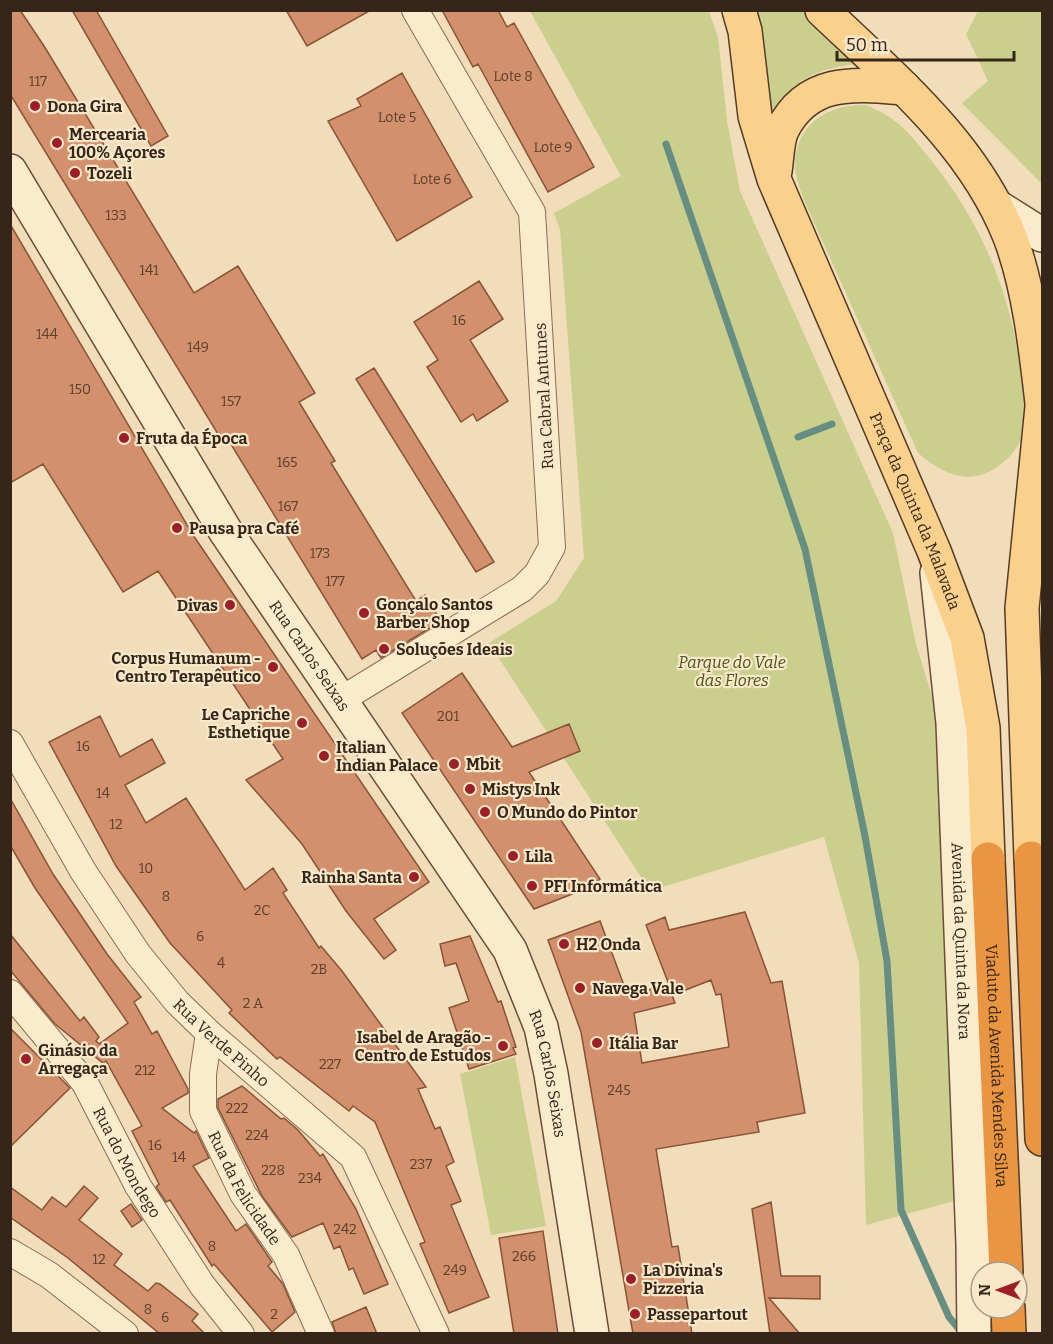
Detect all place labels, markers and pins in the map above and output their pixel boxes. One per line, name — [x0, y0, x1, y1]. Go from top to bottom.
place label: Dona Gira — [47, 97, 122, 116]
marker: Dona Gira — [28, 99, 42, 113]
place label: Mercearia 100% Açores — [69, 125, 165, 162]
marker: Mercearia 100% Açores — [50, 136, 64, 150]
place label: Tozeli — [87, 164, 132, 183]
marker: Tozeli — [68, 166, 82, 180]
place label: Fruta da Época — [136, 427, 247, 448]
marker: Fruta da Época — [117, 431, 131, 445]
place label: Pausa pra Café — [189, 519, 300, 538]
marker: Pausa pra Café — [170, 521, 184, 535]
place label: Gonçalo Santos Barber Shop — [376, 595, 493, 632]
place label: Divas — [177, 596, 218, 615]
marker: Divas — [223, 598, 237, 612]
marker: Gonçalo Santos Barber Shop — [357, 606, 371, 620]
place label: Soluções Ideais — [396, 640, 513, 659]
marker: Soluções Ideais — [377, 642, 391, 656]
place label: Corpus Humanum - Centro Terapêutico — [111, 649, 261, 686]
marker: Corpus Humanum - Centro Terapêutico — [266, 660, 280, 674]
place label: Le Capriche Esthetique — [201, 705, 290, 742]
marker: Le Capriche Esthetique — [295, 716, 309, 730]
place label: Italian Indian Palace — [336, 738, 438, 775]
marker: Italian Indian Palace — [317, 749, 331, 763]
place label: Mbit — [466, 755, 501, 774]
marker: Mbit — [447, 757, 461, 771]
place label: Mistys Ink — [482, 780, 561, 799]
marker: Mistys Ink — [463, 782, 477, 796]
place label: O Mundo do Pintor — [497, 803, 638, 822]
marker: O Mundo do Pintor — [478, 805, 492, 819]
place label: Lila — [525, 847, 553, 866]
marker: Lila — [506, 849, 520, 863]
place label: Rainha Santa — [301, 868, 402, 887]
marker: Rainha Santa — [407, 870, 421, 884]
place label: PFI Informática — [544, 877, 662, 896]
marker: PFI Informática — [525, 879, 539, 893]
place label: H2 Onda — [576, 935, 641, 954]
marker: H2 Onda — [557, 937, 571, 951]
place label: Navega Vale — [592, 979, 684, 998]
marker: Navega Vale — [573, 981, 587, 995]
place label: Isabel de Aragão - Centro de Estudos — [355, 1028, 491, 1065]
place label: Itália Bar — [609, 1034, 679, 1053]
marker: Itália Bar — [590, 1036, 604, 1050]
marker: Isabel de Aragão - Centro de Estudos — [496, 1039, 510, 1053]
place label: Ginásio da Arregaça — [38, 1041, 117, 1078]
marker: Ginásio da Arregaça — [19, 1052, 33, 1066]
place label: La Divina's Pizzeria — [643, 1261, 723, 1298]
marker: La Divina's Pizzeria — [624, 1272, 638, 1286]
place label: Passepartout — [647, 1305, 749, 1324]
marker: Passepartout — [628, 1307, 642, 1321]

